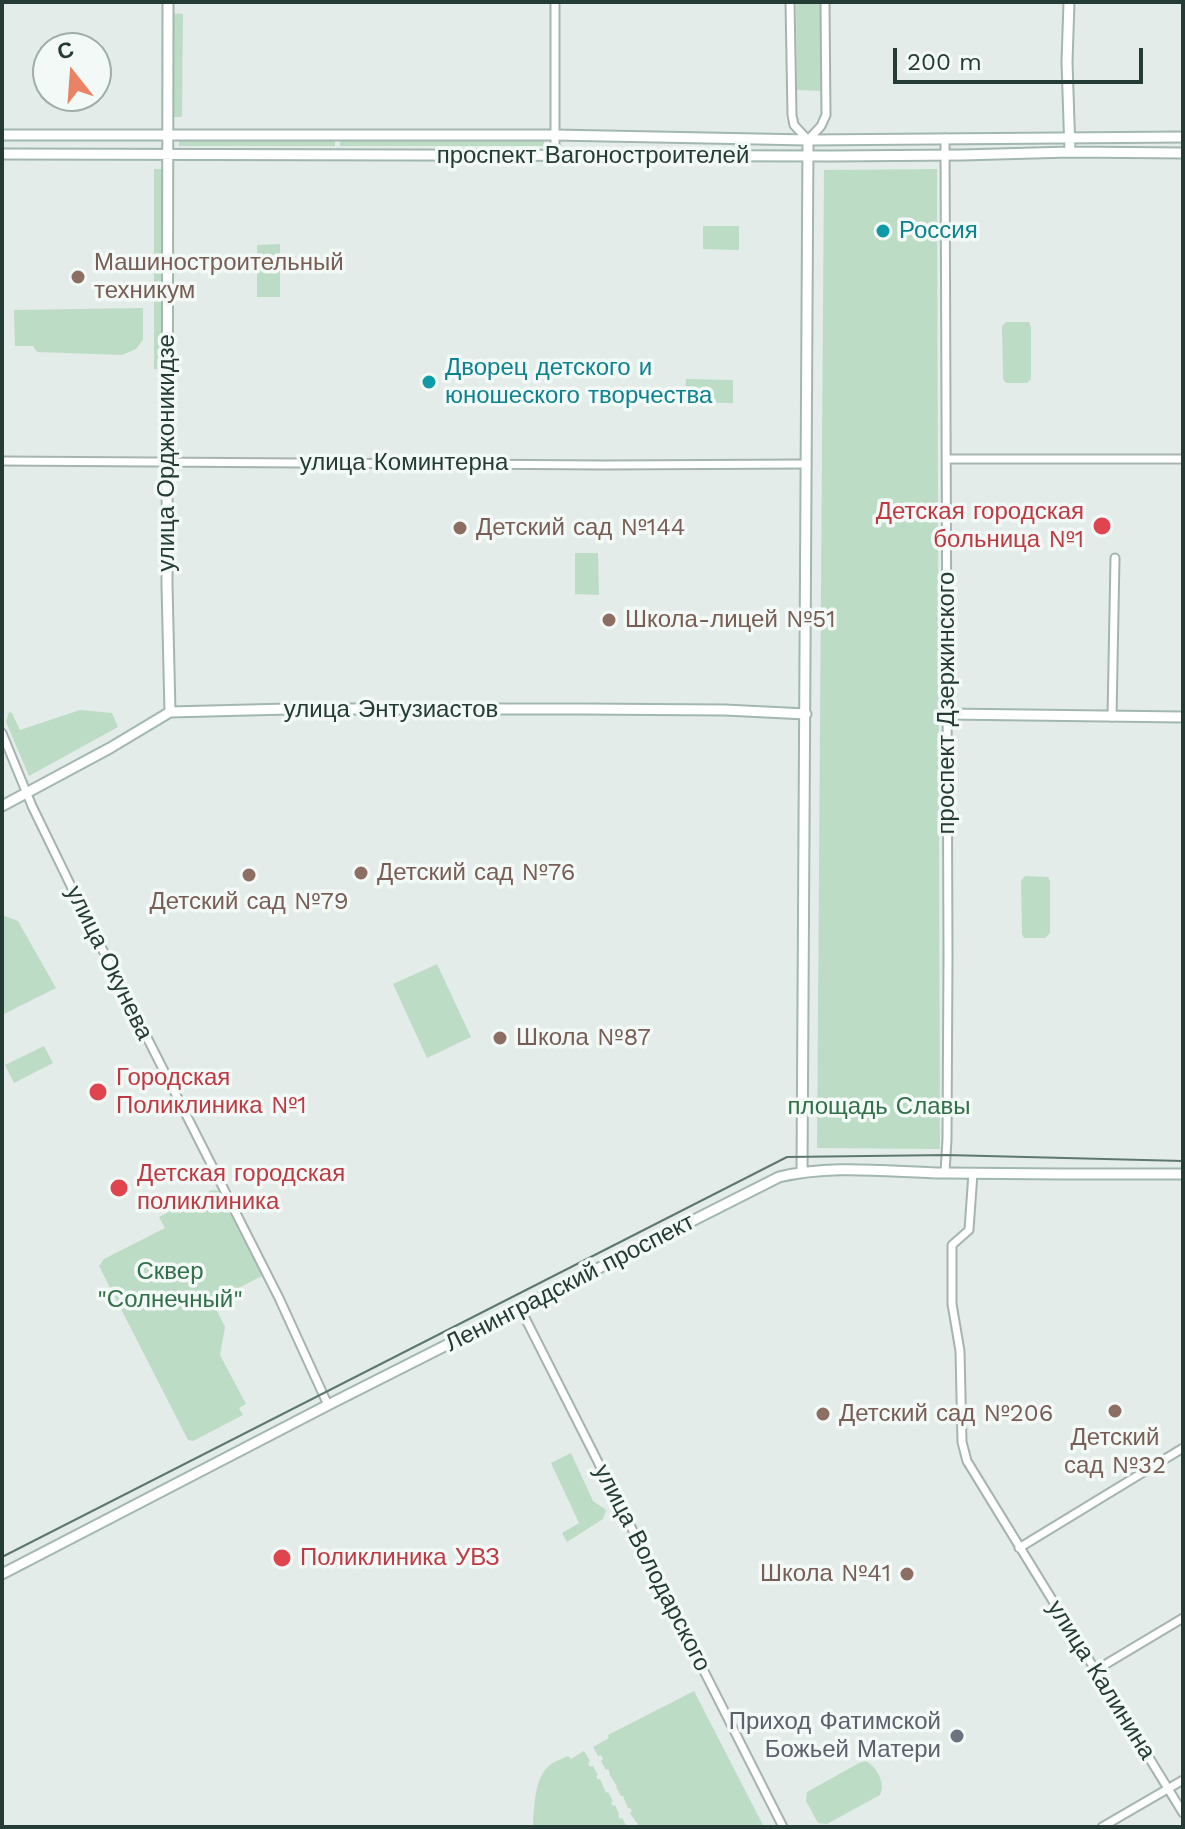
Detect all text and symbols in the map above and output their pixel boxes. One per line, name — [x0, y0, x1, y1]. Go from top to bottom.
north arrow — [32, 32, 112, 112]
scale bar — [897, 32, 1147, 82]
text: С — [54, 36, 77, 65]
text: 200 m — [907, 48, 982, 76]
street label: проспект Вагоностроителей — [437, 142, 749, 170]
place label: Россия — [899, 217, 978, 245]
marker: Россия — [874, 222, 892, 240]
place label: Машиностроительный техникум — [94, 249, 344, 305]
marker: Машиностроительный техникум — [69, 268, 87, 286]
street label: улица Орджоникидзе — [153, 334, 181, 572]
place label: Дворец детского и юношеского творчества — [445, 354, 712, 410]
marker: Дворец детского и юношеского творчества — [420, 373, 438, 391]
street label: улица Коминтерна — [300, 449, 508, 477]
place label: Детская городская больница №1 — [876, 498, 1084, 554]
place label: Детский сад №144 — [476, 514, 686, 542]
marker: Детская городская больница №1 — [1091, 515, 1113, 537]
marker: Детский сад №144 — [451, 519, 469, 537]
street label: проспект Дзержинского — [933, 572, 961, 834]
place label: Школа-лицей №51 — [625, 606, 836, 634]
marker: Школа-лицей №51 — [600, 611, 618, 629]
street label: улица Энтузиастов — [284, 696, 498, 724]
place label: Детский сад №76 — [377, 859, 575, 887]
marker: Детский сад №76 — [352, 864, 370, 882]
marker: Детский сад №79 — [240, 866, 258, 884]
street label: улица Окунева — [59, 881, 159, 1045]
place label: Детский сад №79 — [149, 888, 349, 916]
place label: Школа №87 — [516, 1024, 651, 1052]
marker: Школа №87 — [491, 1029, 509, 1047]
place label: Городская Поликлиника №1 — [116, 1064, 306, 1120]
marker: Городская Поликлиника №1 — [87, 1081, 109, 1103]
park label: площадь Славы — [787, 1093, 971, 1121]
place label: Детская городская поликлиника — [137, 1160, 345, 1216]
marker: Детская городская поликлиника — [108, 1177, 130, 1199]
street label: Ленинградский проспект — [441, 1208, 699, 1358]
park label: Сквер "Солнечный" — [97, 1258, 243, 1314]
place label: Детский сад №206 — [839, 1400, 1053, 1428]
marker: Детский сад №32 — [1106, 1402, 1124, 1420]
marker: Детский сад №206 — [814, 1405, 832, 1423]
place label: Детский сад №32 — [1064, 1424, 1166, 1480]
street label: улица Володарского — [587, 1460, 717, 1676]
place label: Поликлиника УВЗ — [300, 1544, 500, 1572]
marker: Поликлиника УВЗ — [271, 1547, 293, 1569]
place label: Школа №41 — [760, 1560, 891, 1588]
marker: Школа №41 — [898, 1565, 916, 1583]
street label: улица Калинина — [1041, 1595, 1161, 1765]
place label: Приход Фатимской Божьей Матери — [729, 1708, 941, 1764]
marker: Приход Фатимской Божьей Матери — [948, 1727, 966, 1745]

